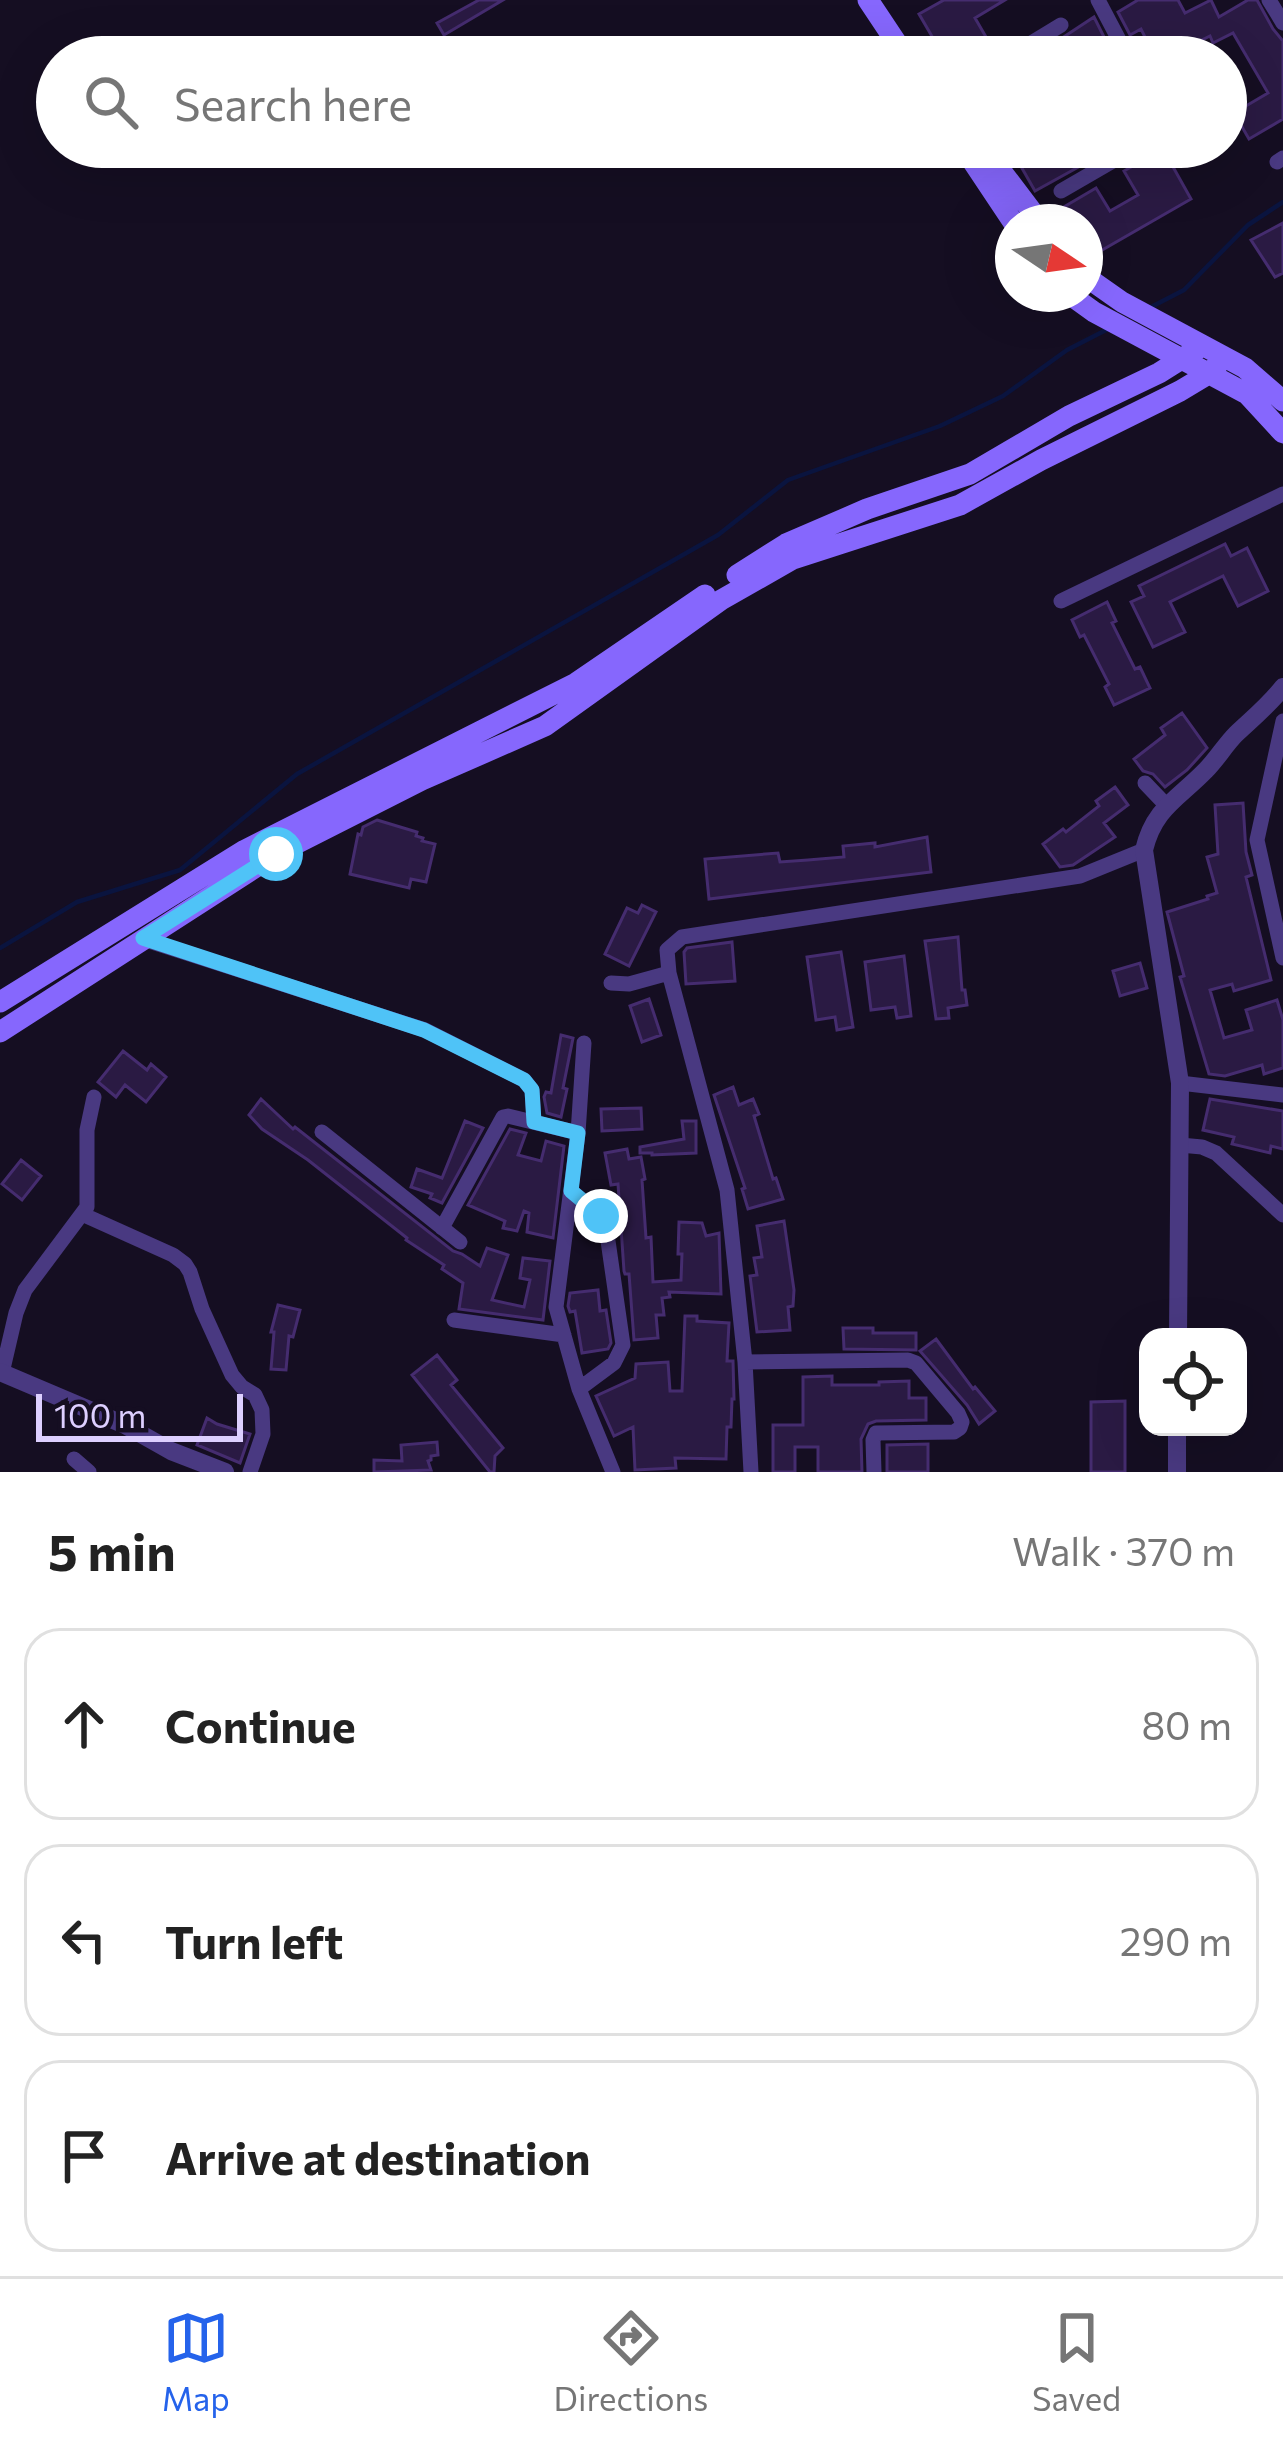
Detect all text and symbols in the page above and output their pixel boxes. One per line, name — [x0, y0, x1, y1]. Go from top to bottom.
search box — [36, 36, 1247, 168]
icon: search — [78, 69, 144, 135]
text: Search here — [174, 75, 412, 130]
north arrow — [995, 204, 1103, 312]
route start — [249, 827, 303, 881]
route end — [574, 1189, 628, 1243]
map controls — [1139, 1328, 1247, 1436]
button: locate — [1139, 1328, 1247, 1436]
scale bar — [36, 1388, 243, 1441]
text: 100 m — [54, 1394, 146, 1435]
text: 5 min — [48, 1519, 176, 1582]
text: Walk · 370 m — [1012, 1526, 1235, 1574]
icon: ahead — [51, 1691, 117, 1757]
text: Continue — [165, 1697, 356, 1752]
text: 80 m — [1141, 1700, 1232, 1748]
icon: left — [51, 1907, 117, 1973]
text: Turn left — [165, 1913, 343, 1968]
text: 290 m — [1120, 1916, 1232, 1964]
icon: arrive — [51, 2123, 117, 2189]
text: Arrive at destination — [165, 2129, 591, 2184]
tab: Map — [162, 2305, 230, 2418]
tab: Directions — [554, 2305, 708, 2418]
tab: Saved — [1032, 2305, 1121, 2418]

